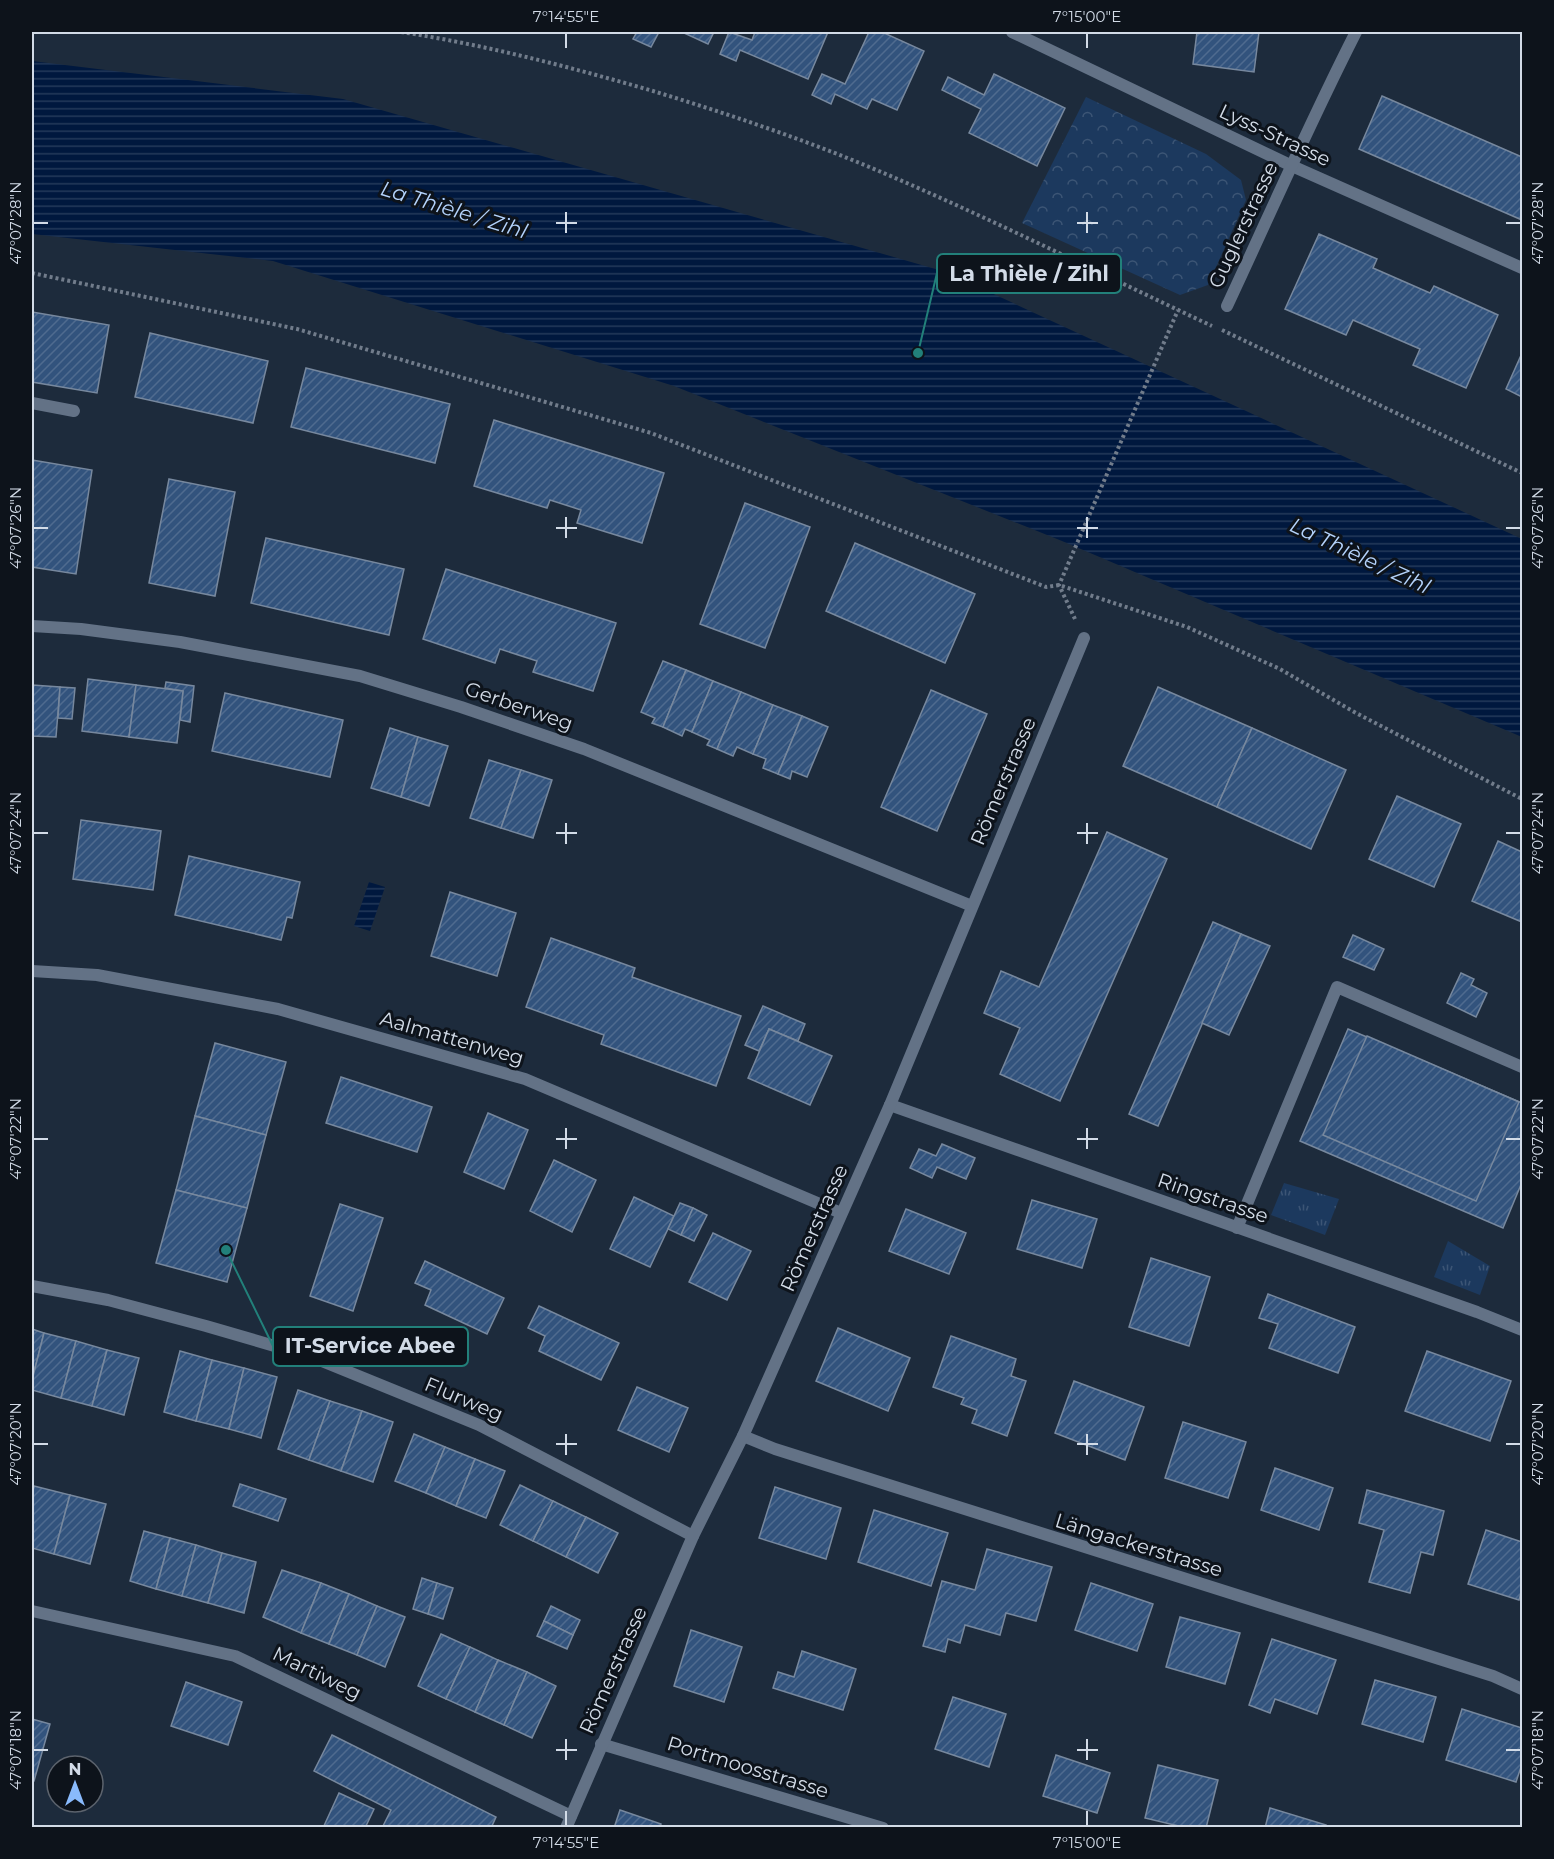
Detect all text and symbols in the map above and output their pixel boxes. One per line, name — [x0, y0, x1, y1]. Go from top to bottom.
text: 7°14'55"E — [533, 7, 599, 26]
text: 7°15'00"E — [1053, 7, 1121, 26]
street label: Lyss-Strasse — [1215, 99, 1335, 171]
street label: Guglerstrasse — [1203, 158, 1283, 292]
water label: La Thièle / Zihl — [378, 175, 531, 244]
text: 47°07'28"N — [6, 182, 25, 264]
text: 47°07'28"N — [1528, 182, 1547, 264]
callout: La Thièle / Zihl — [937, 254, 1121, 293]
text: La Thièle / Zihl — [949, 261, 1109, 286]
text: 47°07'26"N — [6, 487, 25, 569]
text: 47°07'26"N — [1528, 487, 1547, 569]
water label: La Thièle / Zihl — [1286, 512, 1435, 599]
street label: Gerberweg — [462, 676, 576, 736]
street label: Römerstrasse — [965, 713, 1041, 849]
text: 47°07'24"N — [6, 792, 25, 874]
text: 47°07'24"N — [1528, 792, 1547, 874]
street label: Aalmattenweg — [377, 1006, 527, 1070]
text: 47°07'22"N — [6, 1098, 25, 1180]
text: 47°07'22"N — [1528, 1098, 1547, 1180]
street label: Römerstrasse — [775, 1161, 853, 1295]
street label: Ringstrasse — [1154, 1168, 1272, 1228]
callout: IT-Service Abee — [273, 1327, 468, 1366]
text: IT-Service Abee — [285, 1333, 455, 1358]
street label: Flurweg — [421, 1372, 507, 1426]
text: 47°07'20"N — [6, 1402, 25, 1486]
text: 47°07'20"N — [1528, 1402, 1547, 1486]
street label: Längackerstrasse — [1052, 1508, 1226, 1582]
street label: Römerstrasse — [574, 1603, 652, 1737]
street label: Martiweg — [269, 1641, 365, 1705]
text: 47°07'18"N — [6, 1710, 25, 1790]
text: 47°07'18"N — [1528, 1710, 1547, 1790]
street label: Portmoosstrasse — [664, 1731, 832, 1803]
north arrow — [45, 1754, 105, 1814]
text: N — [69, 1760, 81, 1779]
text: 7°14'55"E — [533, 1833, 599, 1852]
text: 7°15'00"E — [1053, 1833, 1121, 1852]

